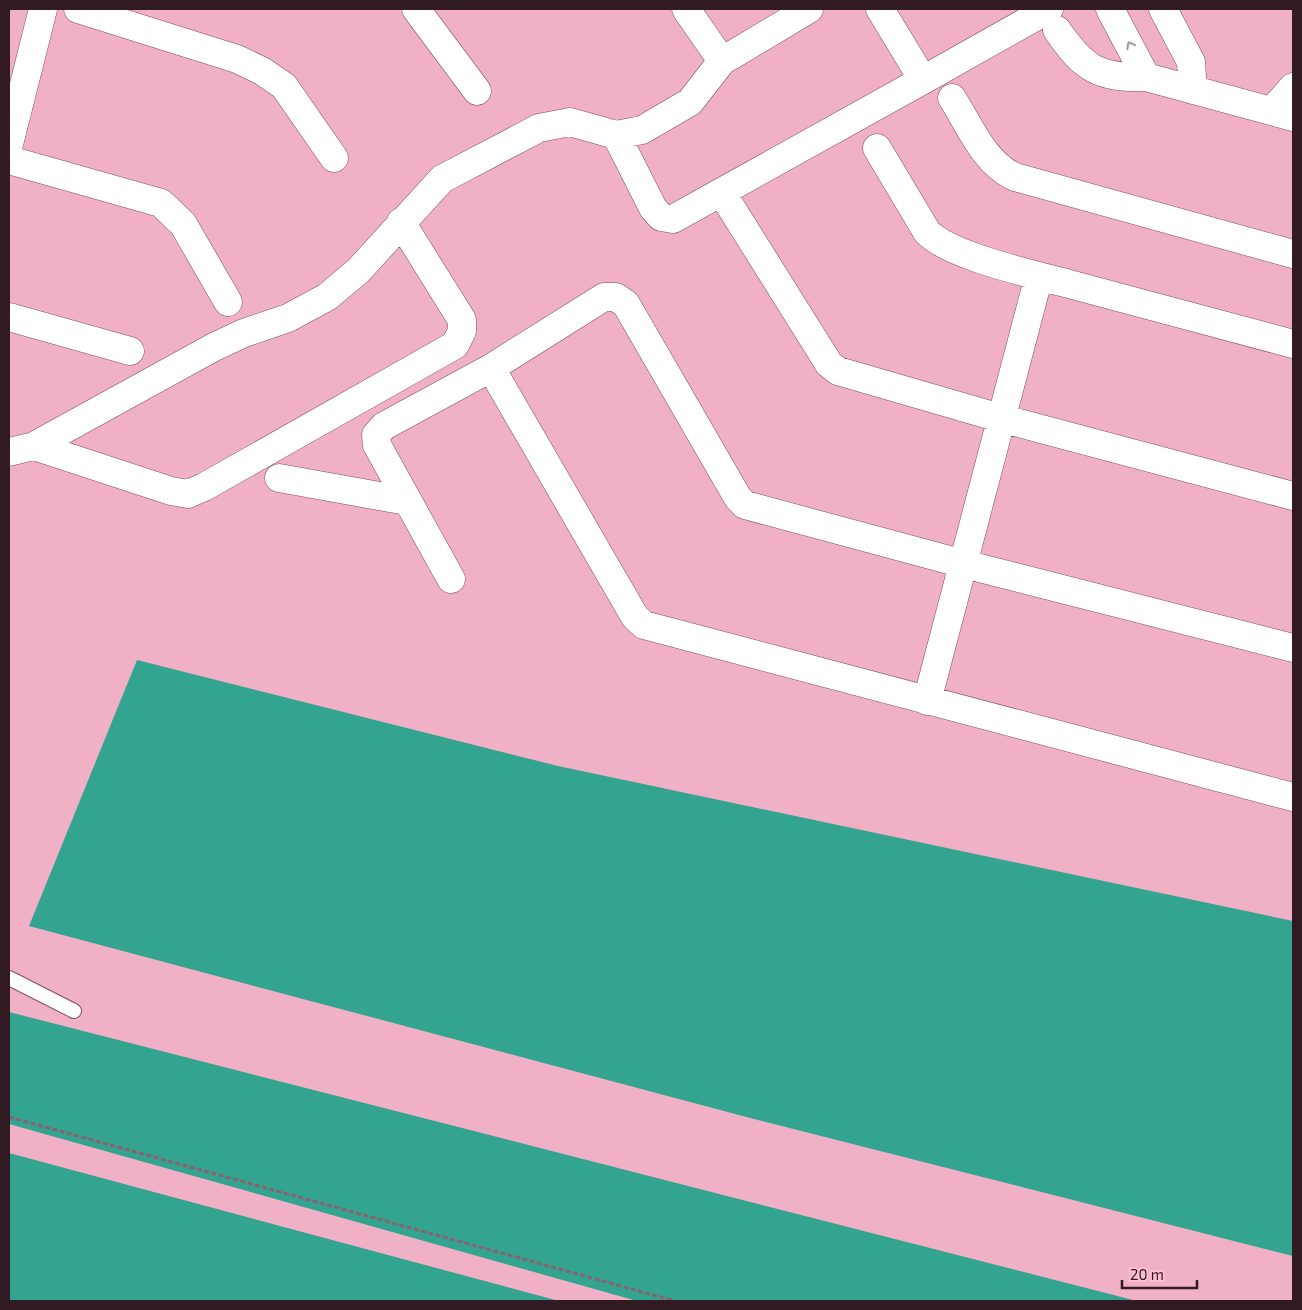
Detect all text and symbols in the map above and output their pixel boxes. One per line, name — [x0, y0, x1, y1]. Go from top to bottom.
one-way arrow — [1126, 42, 1136, 51]
scale bar — [1122, 1258, 1197, 1290]
text: 20 m — [1130, 1265, 1164, 1283]

